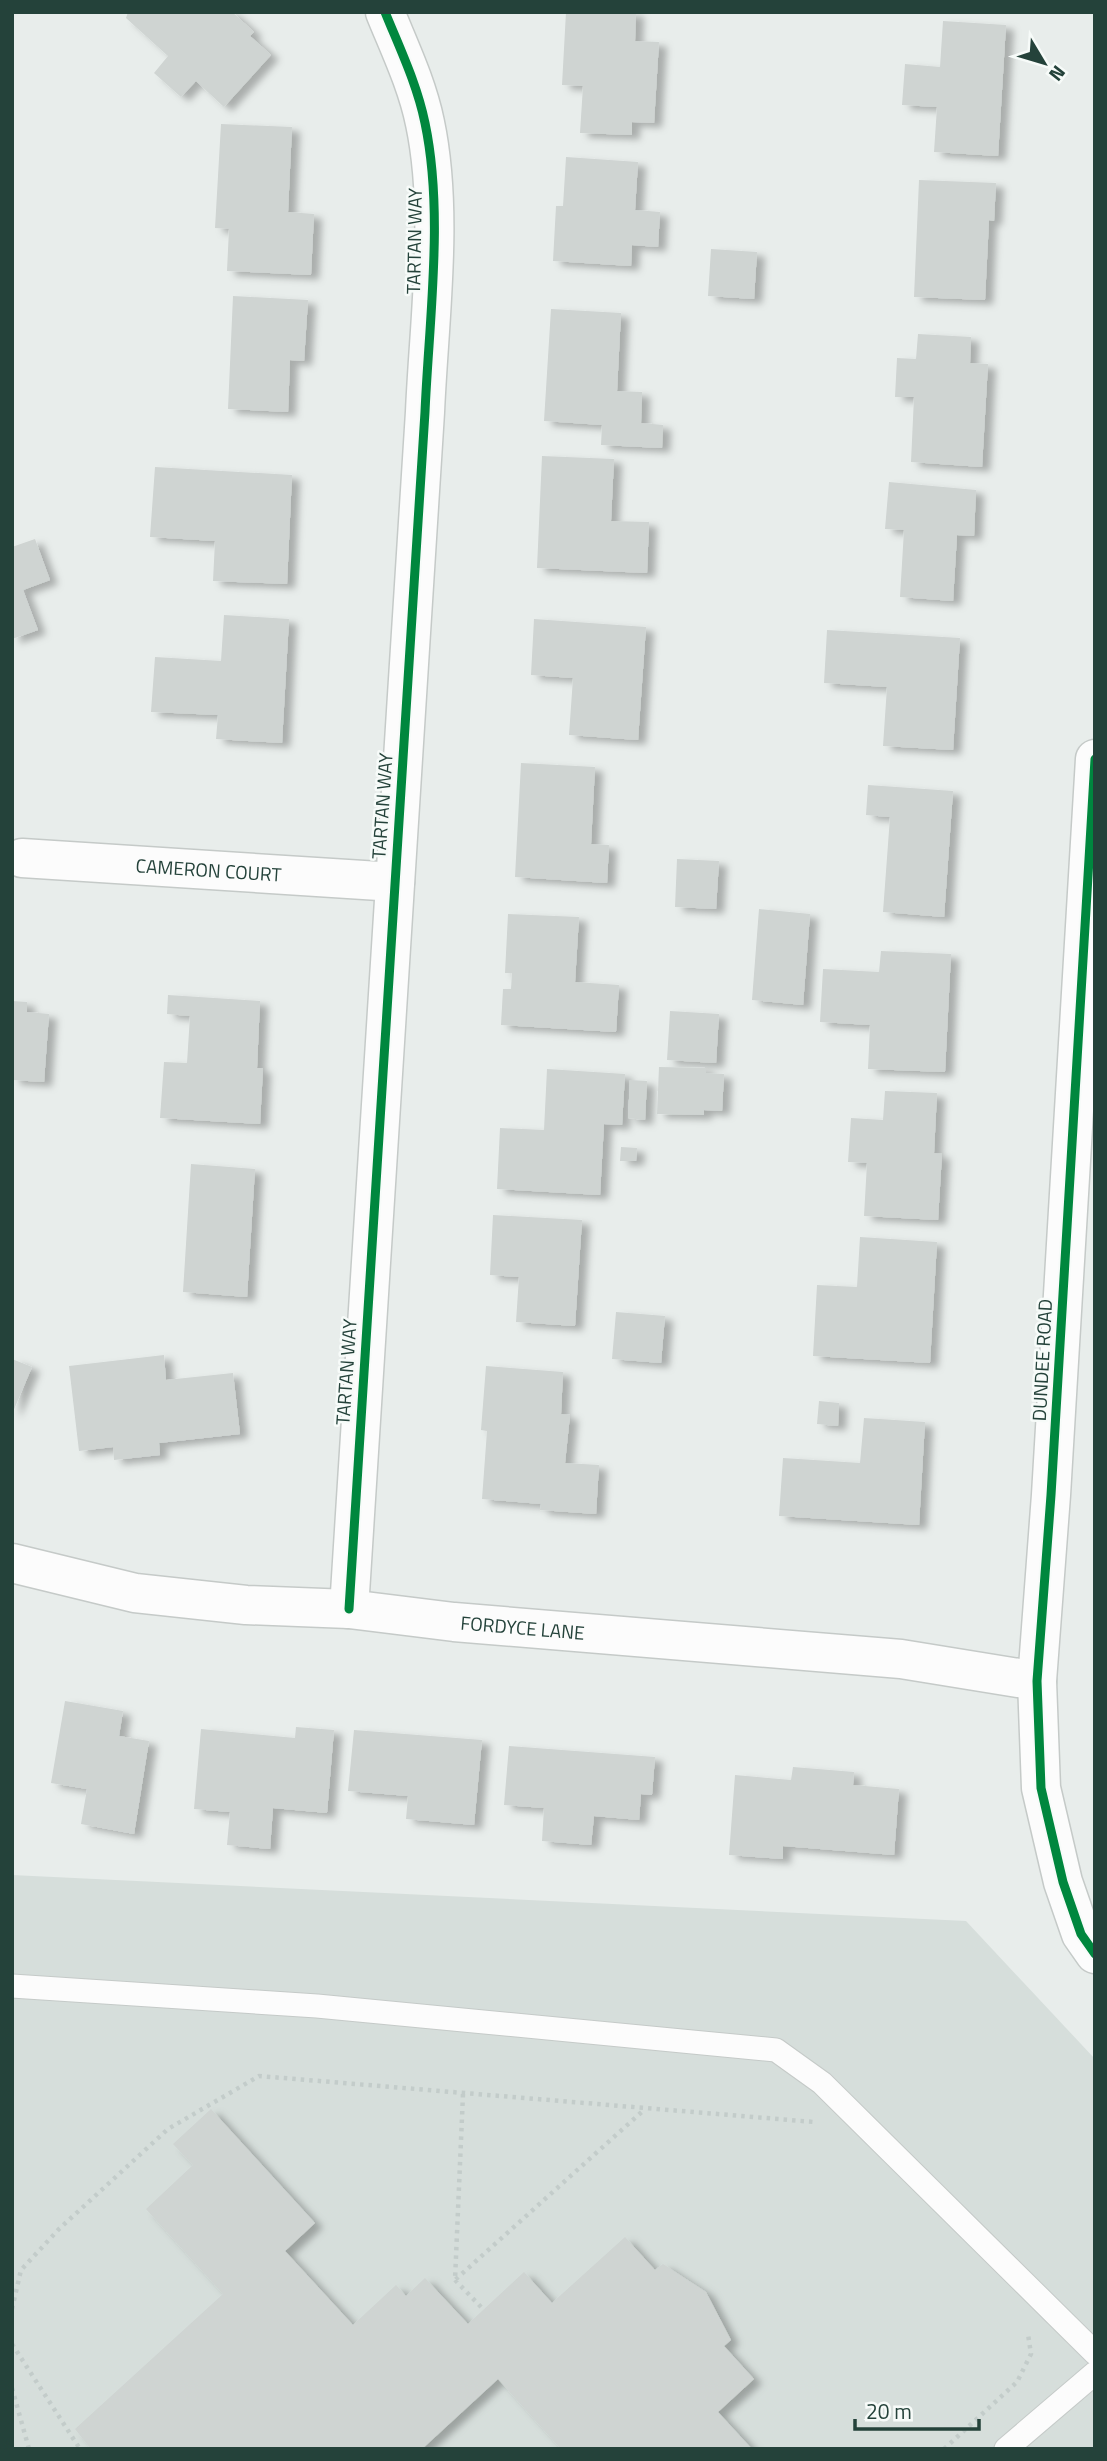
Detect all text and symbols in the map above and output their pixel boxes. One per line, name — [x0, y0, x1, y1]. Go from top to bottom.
north arrow — [1009, 28, 1079, 98]
text: N — [1042, 60, 1073, 88]
street label: TARTAN WAY — [398, 187, 429, 294]
street label: TARTAN WAY — [363, 751, 400, 860]
street label: CAMERON COURT — [135, 850, 282, 889]
street label: DUNDEE ROAD — [1024, 1298, 1059, 1422]
street label: TARTAN WAY — [327, 1317, 364, 1426]
street label: FORDYCE LANE — [460, 1608, 586, 1647]
scale bar — [855, 2388, 979, 2432]
text: 20 m — [866, 2395, 912, 2427]

